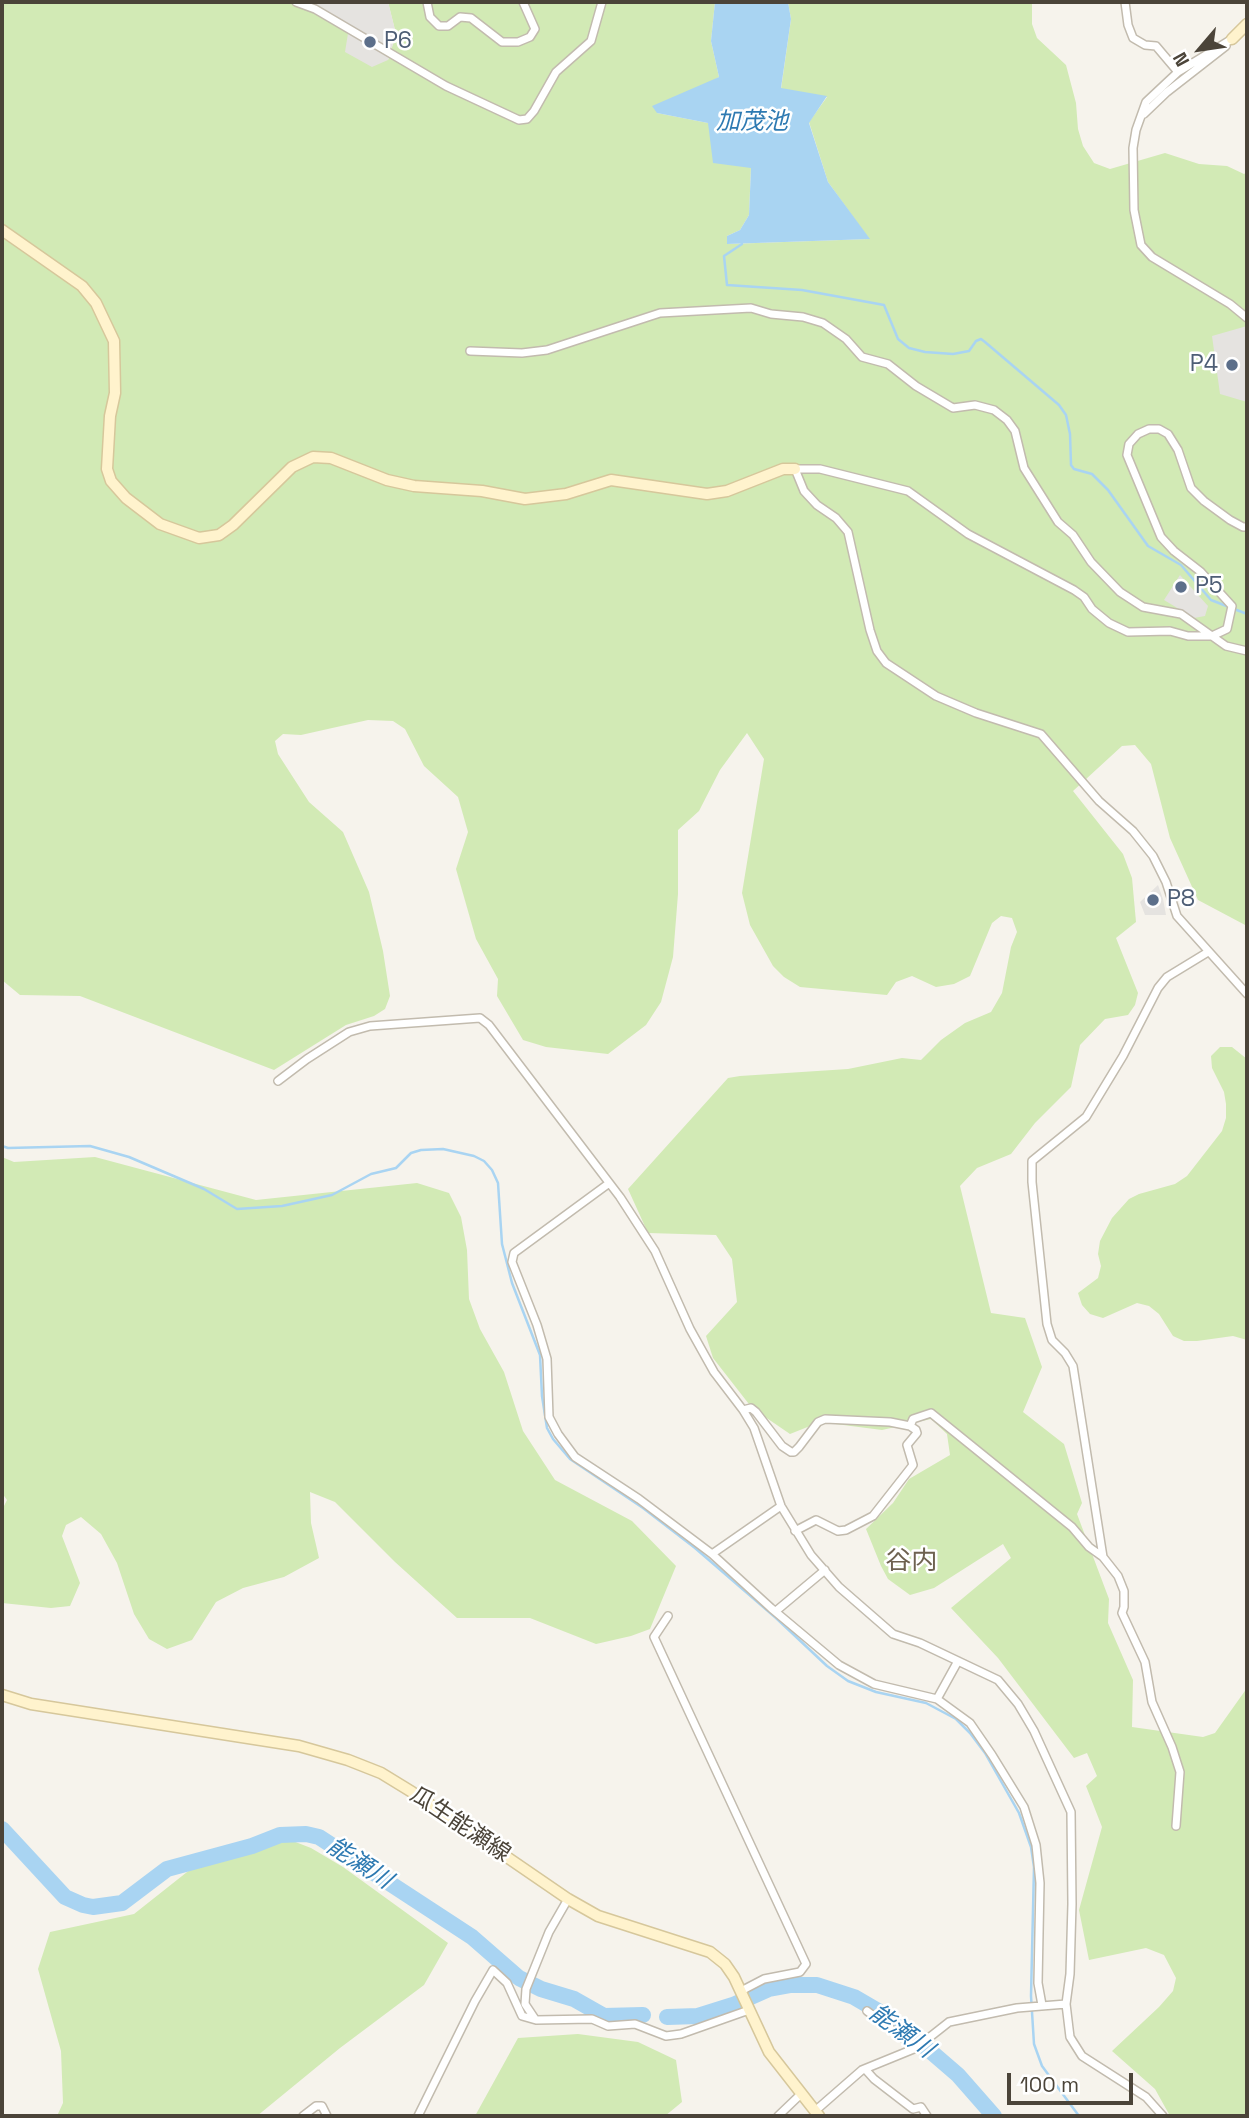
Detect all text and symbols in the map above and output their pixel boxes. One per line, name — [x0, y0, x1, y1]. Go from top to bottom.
north arrow — [1165, 14, 1235, 84]
place label: P6 — [384, 28, 412, 56]
marker: P6 — [362, 34, 378, 50]
text: N — [1167, 48, 1195, 71]
water label: 加茂池 — [716, 108, 788, 136]
place label: P4 — [1190, 351, 1218, 379]
marker: P4 — [1224, 357, 1240, 373]
place label: P5 — [1195, 573, 1223, 601]
marker: P5 — [1173, 579, 1189, 595]
place label: P8 — [1167, 886, 1195, 914]
marker: P8 — [1145, 892, 1161, 908]
district label: 谷内 — [885, 1546, 937, 1578]
street label: 瓜生能瀬線 — [405, 1781, 515, 1869]
water label: 能瀬川 — [321, 1832, 397, 1896]
water label: 能瀬川 — [863, 1999, 939, 2065]
scale bar — [1011, 2058, 1137, 2102]
text: 100 m — [1020, 2071, 1079, 2098]

